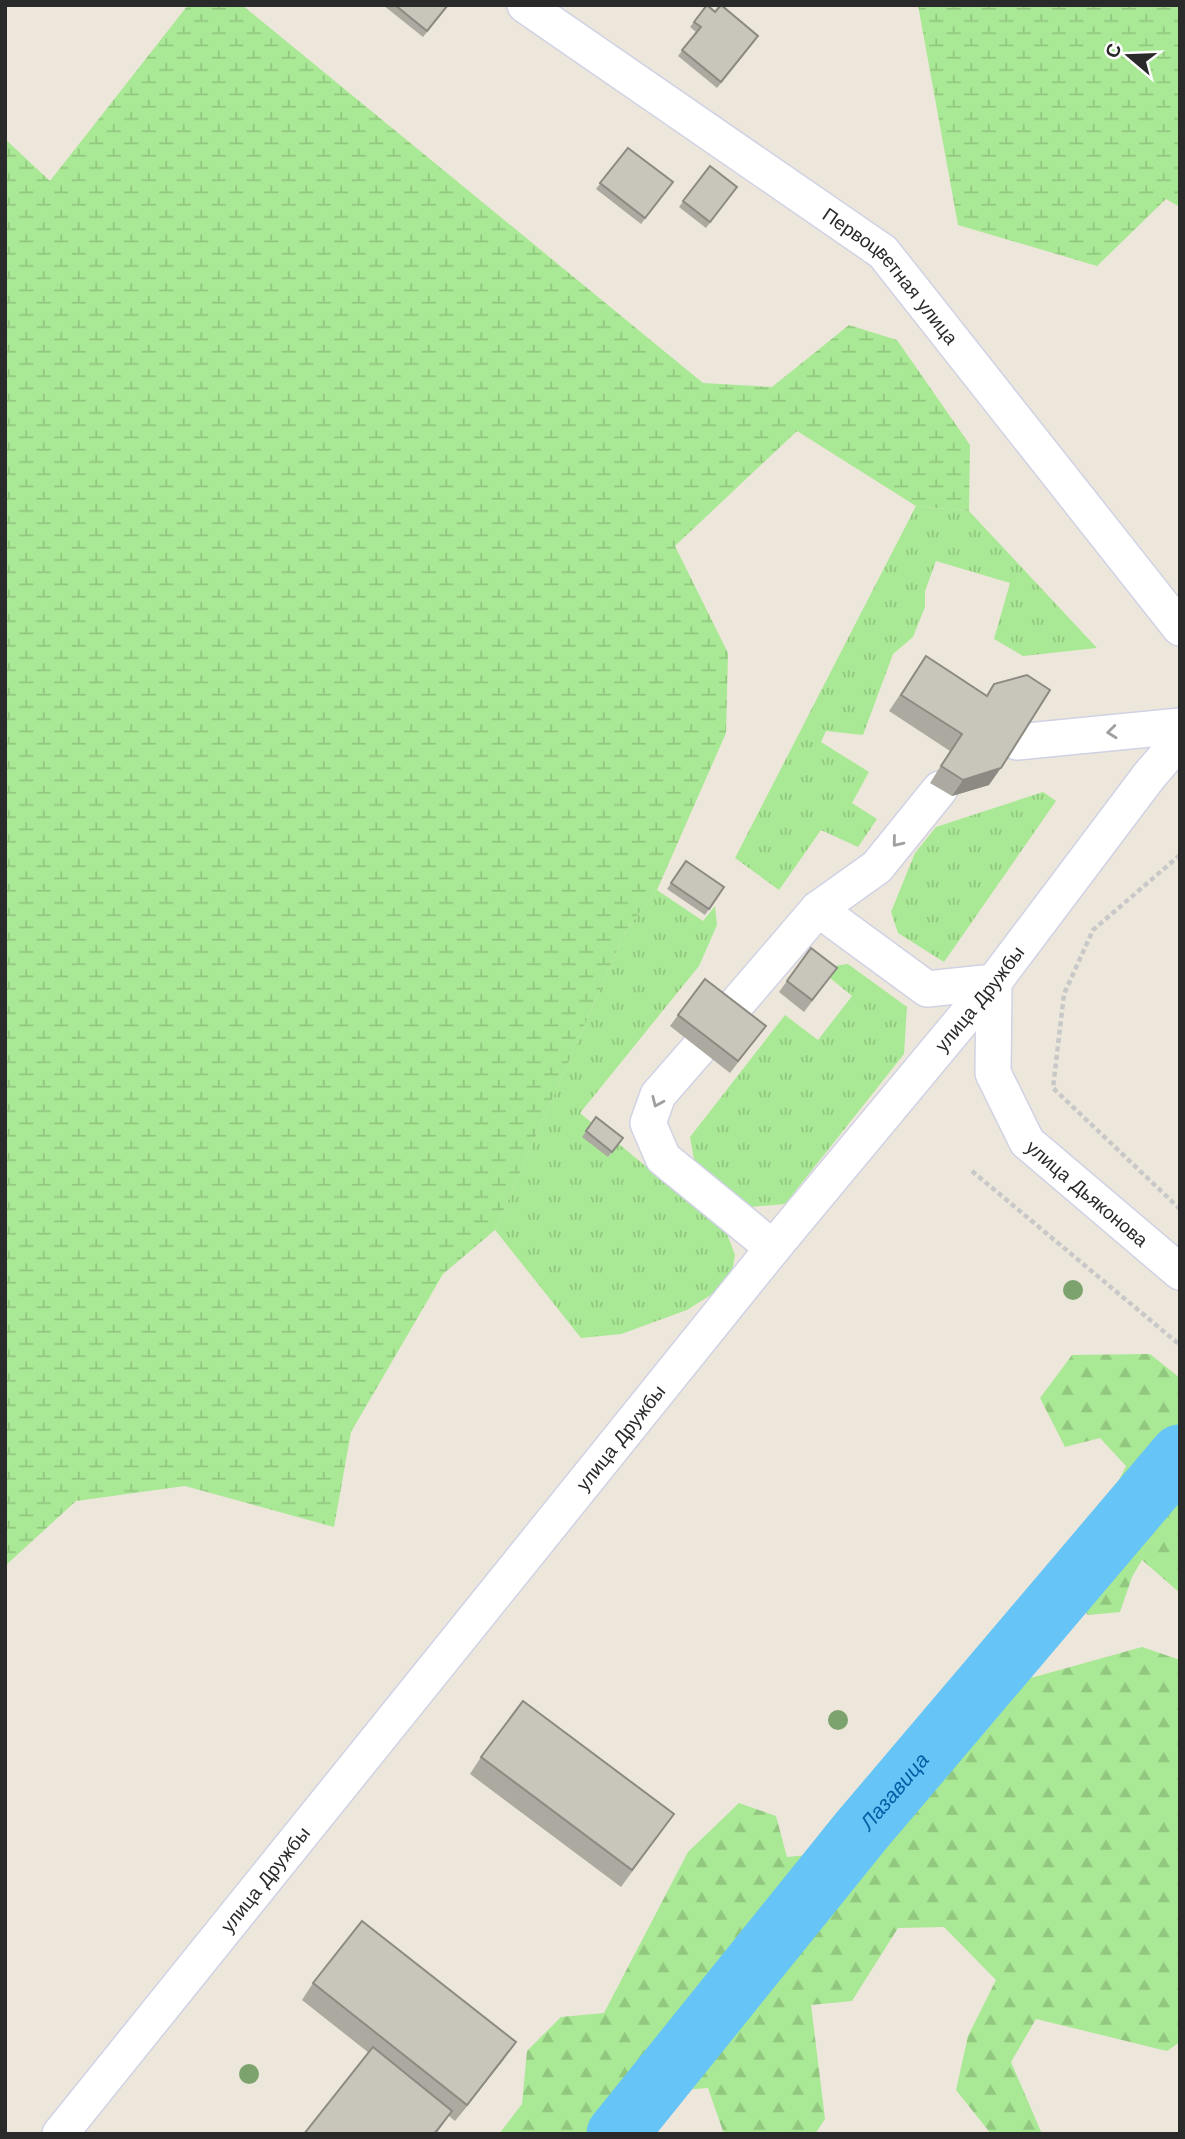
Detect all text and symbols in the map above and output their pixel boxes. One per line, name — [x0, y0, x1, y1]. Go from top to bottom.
north arrow — [1094, 21, 1164, 91]
text: С — [1100, 40, 1127, 61]
street label: Первоцветная улица — [818, 203, 963, 350]
one-way arrow — [1106, 725, 1118, 740]
one-way arrow — [893, 834, 905, 847]
street label: улица Дружбы — [930, 941, 1029, 1056]
one-way arrow — [651, 1095, 665, 1107]
street label: улица Дьяконова — [1021, 1135, 1153, 1252]
street label: улица Дружбы — [571, 1380, 670, 1495]
water label: Лазавица — [853, 1747, 934, 1836]
street label: улица Дружбы — [216, 1822, 315, 1937]

